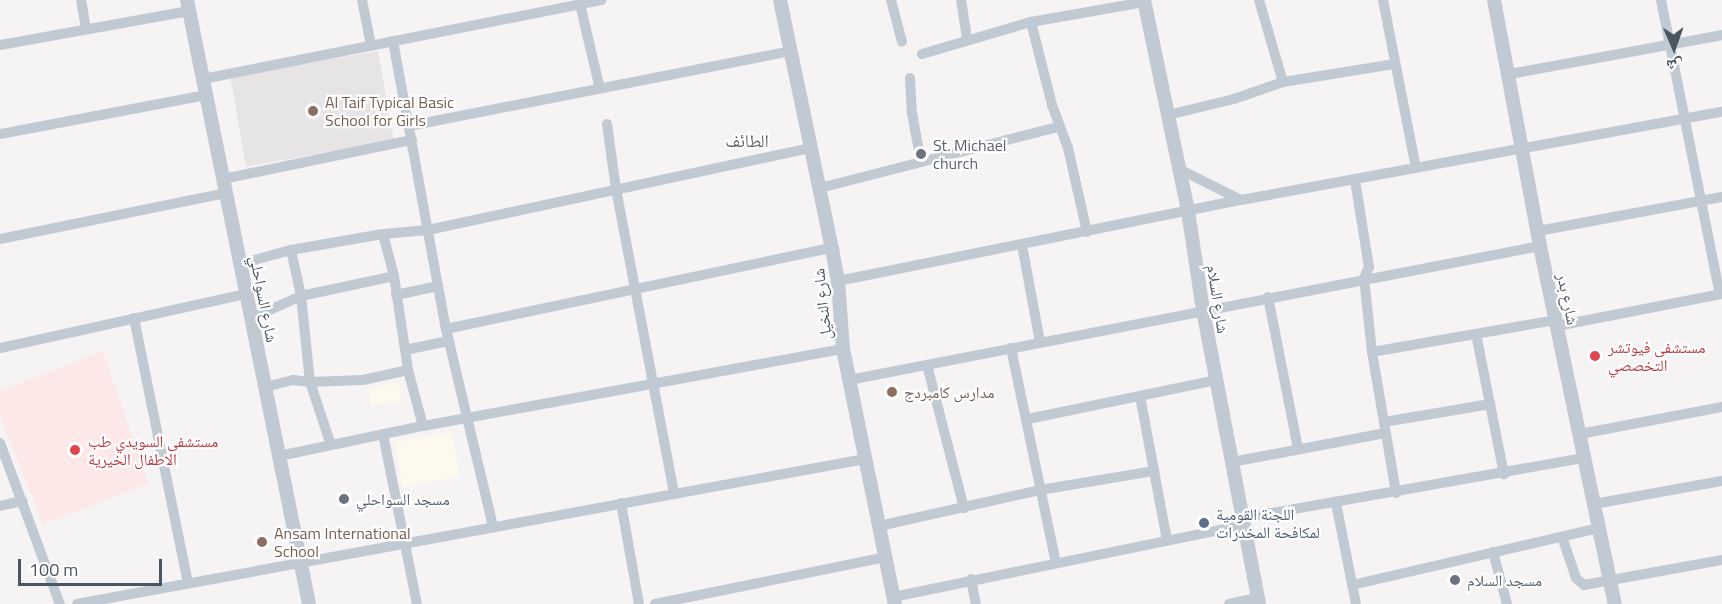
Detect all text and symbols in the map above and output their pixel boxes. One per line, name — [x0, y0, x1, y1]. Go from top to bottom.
north arrow — [1644, 18, 1704, 78]
text: ش — [1666, 54, 1684, 78]
place label: Al Taif Typical Basic School for Girls — [325, 92, 454, 130]
marker: Al Taif Typical Basic School for Girls — [306, 104, 320, 118]
district label: الطائف — [725, 130, 769, 152]
place label: St. Michael church — [933, 135, 1006, 173]
marker: St. Michael church — [914, 147, 928, 161]
street label: شارع السواحلي — [246, 254, 282, 344]
street label: شارع السلام — [1203, 263, 1233, 335]
street label: شارع النخيل — [809, 267, 835, 341]
street label: شارع بدر — [1553, 272, 1583, 326]
place label: مستشفى فيوتشر التخصصي — [1608, 337, 1706, 375]
marker: مستشفى فيوتشر التخصصي — [1586, 347, 1604, 365]
place label: مدارس كامبردج — [904, 382, 995, 402]
marker: مدارس كامبردج — [885, 385, 899, 399]
place label: مستشفى السويدي طب الاطفال الخيرية — [88, 431, 218, 469]
marker: مستشفى السويدي طب الاطفال الخيرية — [66, 441, 84, 459]
place label: مسجد السواحلي — [356, 489, 450, 509]
marker: مسجد السواحلي — [337, 492, 351, 506]
place label: اللجنة القومية لمكافحة المخدرات — [1216, 504, 1320, 542]
marker: اللجنة القومية لمكافحة المخدرات — [1197, 516, 1211, 530]
place label: Ansam International School — [274, 523, 411, 561]
marker: Ansam International School — [255, 535, 269, 549]
scale bar — [21, 547, 165, 585]
text: 100 m — [29, 556, 78, 583]
place label: مسجد السلام — [1467, 570, 1542, 590]
marker: مسجد السلام — [1448, 573, 1462, 587]

